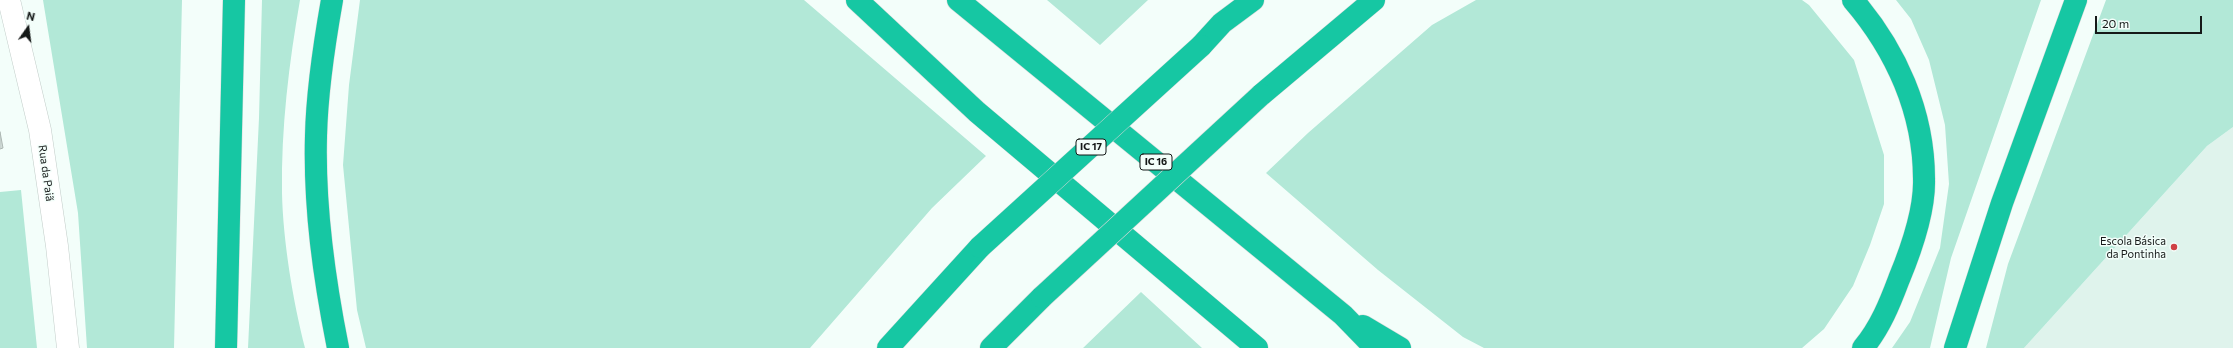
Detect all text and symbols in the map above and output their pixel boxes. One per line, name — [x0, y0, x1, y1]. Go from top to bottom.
north arrow — [8, 8, 48, 48]
scale bar — [2097, 8, 2204, 34]
text: N — [25, 9, 37, 23]
text: 20 m — [2102, 16, 2129, 30]
road number: IC 17 — [1076, 139, 1106, 155]
street label: Rua da Paiã — [36, 144, 56, 202]
road number: IC 16 — [1140, 154, 1172, 170]
place label: Escola Básica da Pontinha — [2100, 234, 2166, 260]
marker: Escola Básica da Pontinha — [2169, 242, 2179, 252]

